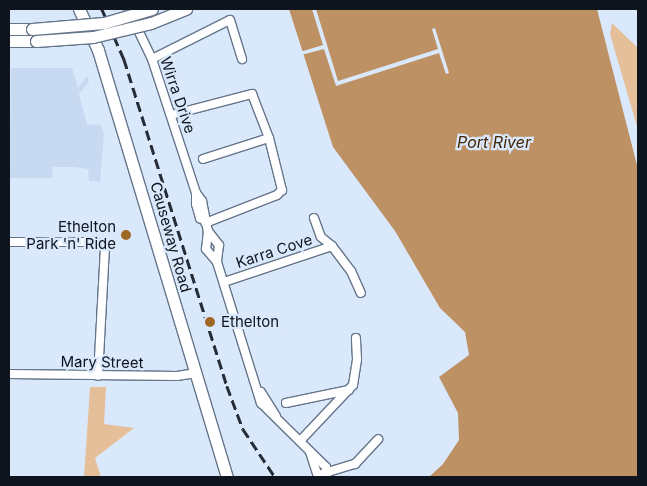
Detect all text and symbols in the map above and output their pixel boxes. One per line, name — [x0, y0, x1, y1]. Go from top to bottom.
street label: Wirra Drive — [156, 54, 200, 136]
water label: Port River — [457, 132, 531, 152]
street label: Causeway Road — [147, 180, 195, 294]
place label: Ethelton Park 'n' Ride — [26, 217, 116, 252]
marker: Ethelton Park 'n' Ride — [120, 229, 132, 241]
street label: Karra Cove — [234, 230, 314, 272]
place label: Ethelton — [221, 313, 279, 331]
marker: Ethelton — [203, 315, 217, 329]
street label: Mary Street — [60, 352, 144, 372]

